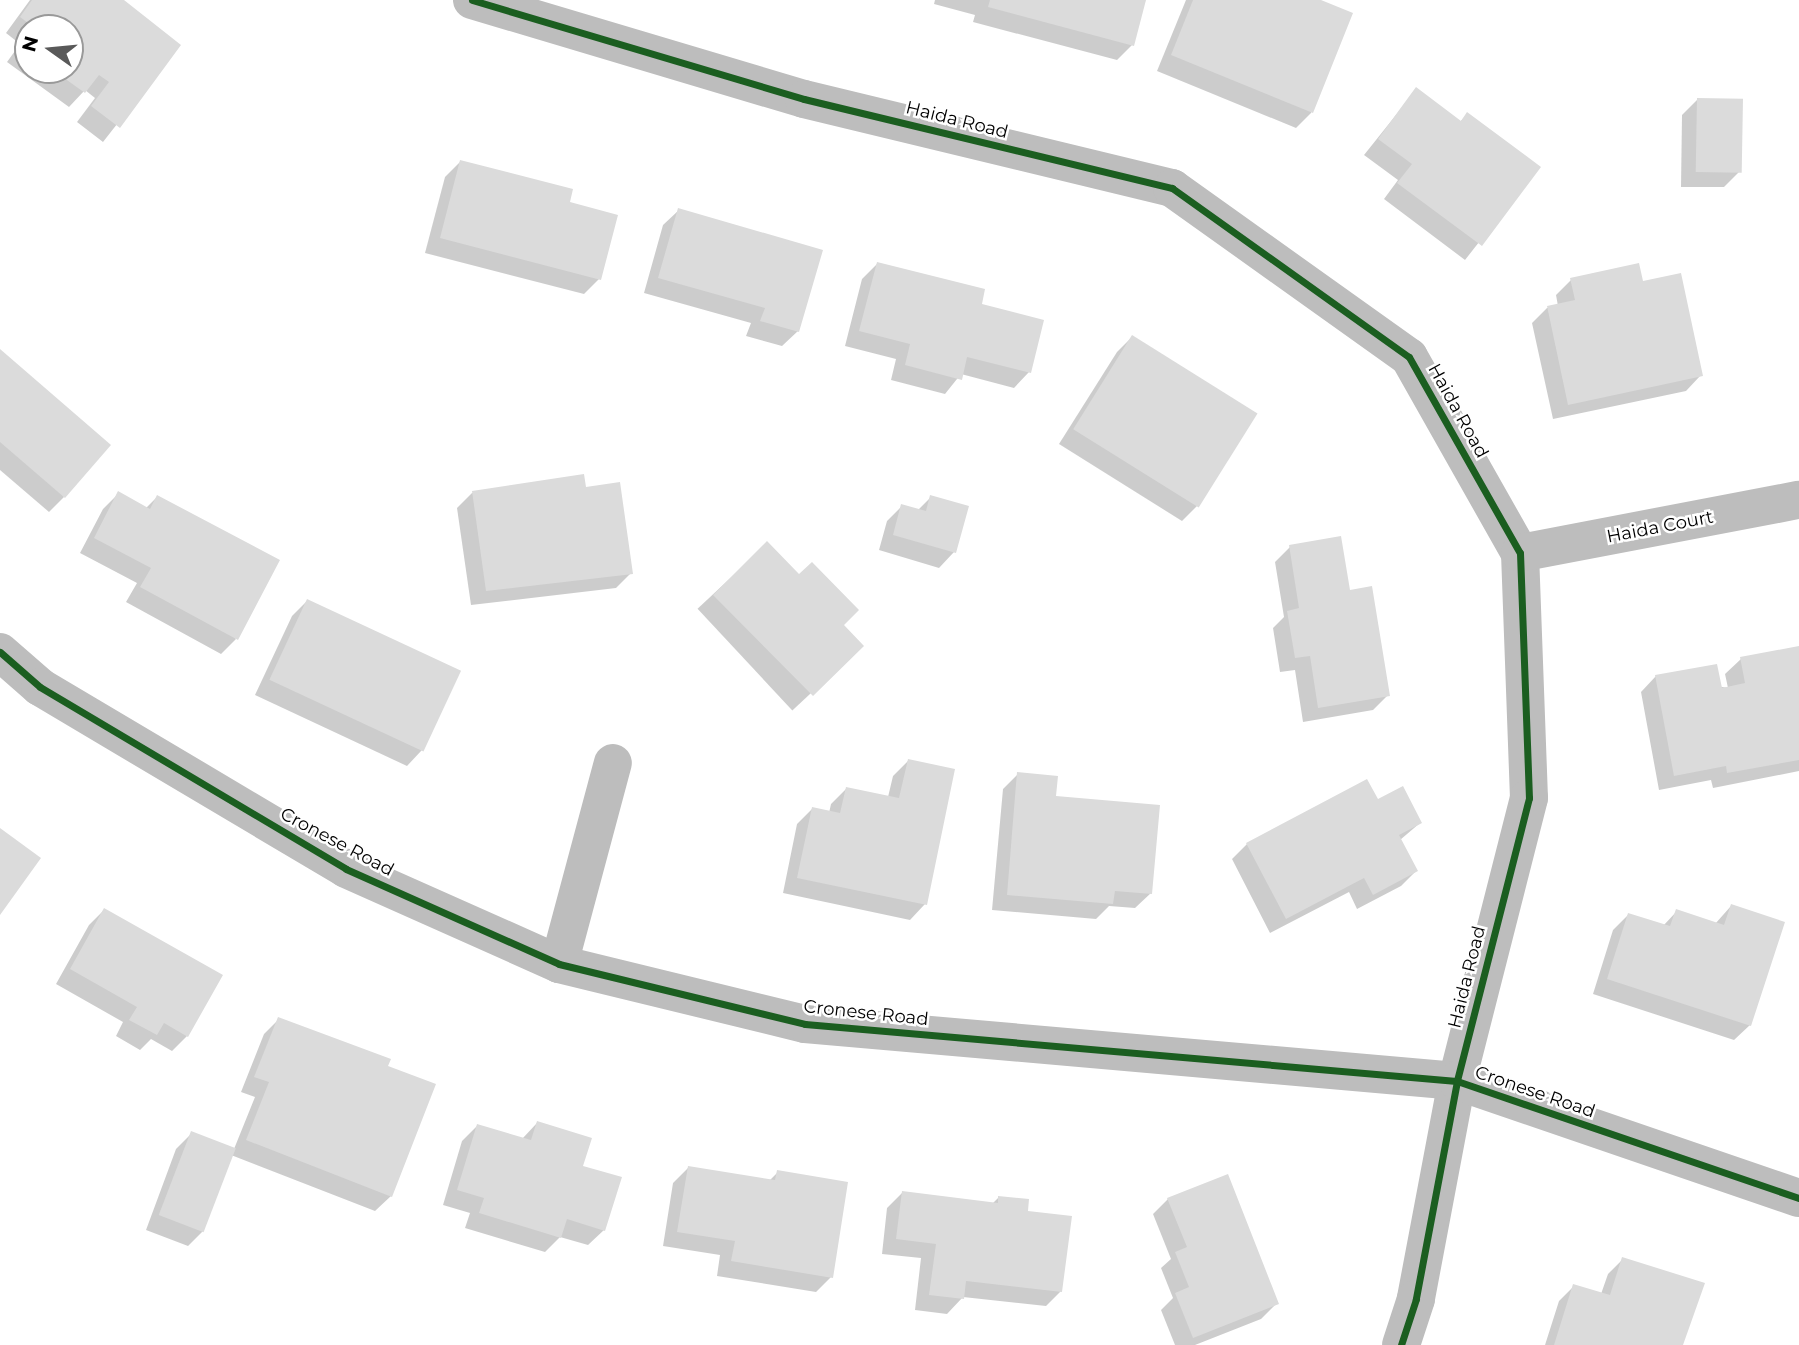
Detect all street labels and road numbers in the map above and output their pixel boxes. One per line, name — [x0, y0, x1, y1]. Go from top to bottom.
street label: Haida Road — [904, 97, 1010, 143]
street label: Haida Road — [1423, 360, 1493, 462]
street label: Haida Court — [1605, 506, 1715, 548]
street label: Cronese Road — [277, 803, 397, 881]
street label: Haida Road — [1444, 924, 1490, 1030]
street label: Cronese Road — [802, 996, 930, 1030]
street label: Cronese Road — [1472, 1061, 1598, 1123]

